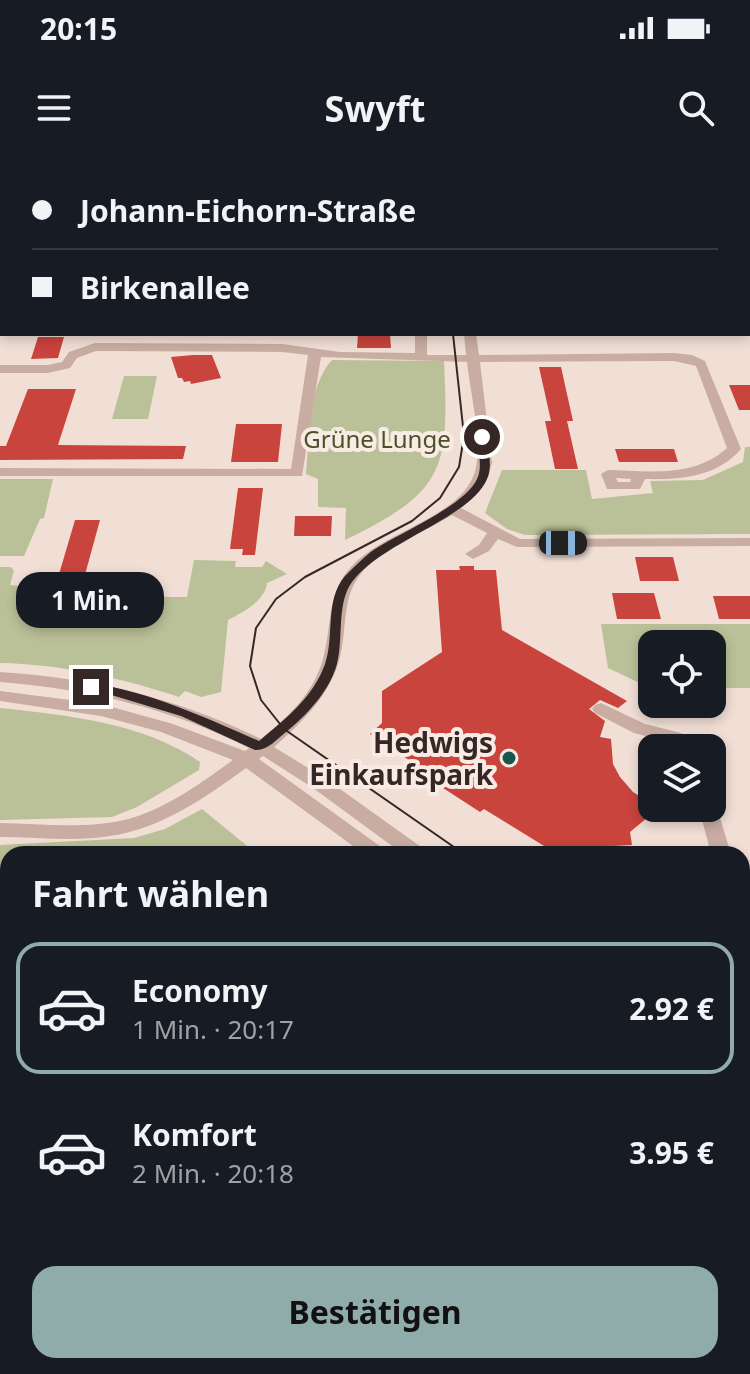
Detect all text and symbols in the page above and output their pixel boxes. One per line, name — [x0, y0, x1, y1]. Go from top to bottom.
text: 20:15 — [40, 8, 117, 49]
text: Swyft — [325, 84, 425, 133]
icon: menu — [32, 86, 76, 130]
icon: search — [674, 86, 718, 130]
text: Johann-Eichorn-Straße — [80, 190, 416, 231]
text: Birkenallee — [80, 267, 250, 308]
route start — [464, 419, 500, 455]
park label: Grüne Lunge — [303, 422, 451, 455]
car — [539, 531, 587, 555]
callout: 1 Min. — [17, 571, 165, 627]
text: 1 Min. — [51, 582, 129, 618]
map controls — [638, 630, 726, 822]
button: locate — [638, 630, 726, 718]
route end — [73, 669, 109, 705]
place label: Hedwigs Einkaufspark — [309, 723, 494, 793]
button: layers — [638, 734, 726, 822]
marker: Hedwigs Einkaufspark — [500, 749, 518, 767]
text: Fahrt wählen — [32, 869, 269, 918]
text: Economy — [132, 970, 268, 1011]
icon: car — [36, 972, 108, 1044]
text: 2.92 € — [629, 988, 714, 1029]
text: 1 Min. · 20:17 — [132, 1011, 294, 1047]
text: Komfort — [132, 1114, 257, 1155]
icon: car — [36, 1116, 108, 1188]
text: 3.95 € — [629, 1132, 714, 1173]
text: 2 Min. · 20:18 — [132, 1155, 294, 1191]
button: Bestätigen — [32, 1266, 718, 1358]

